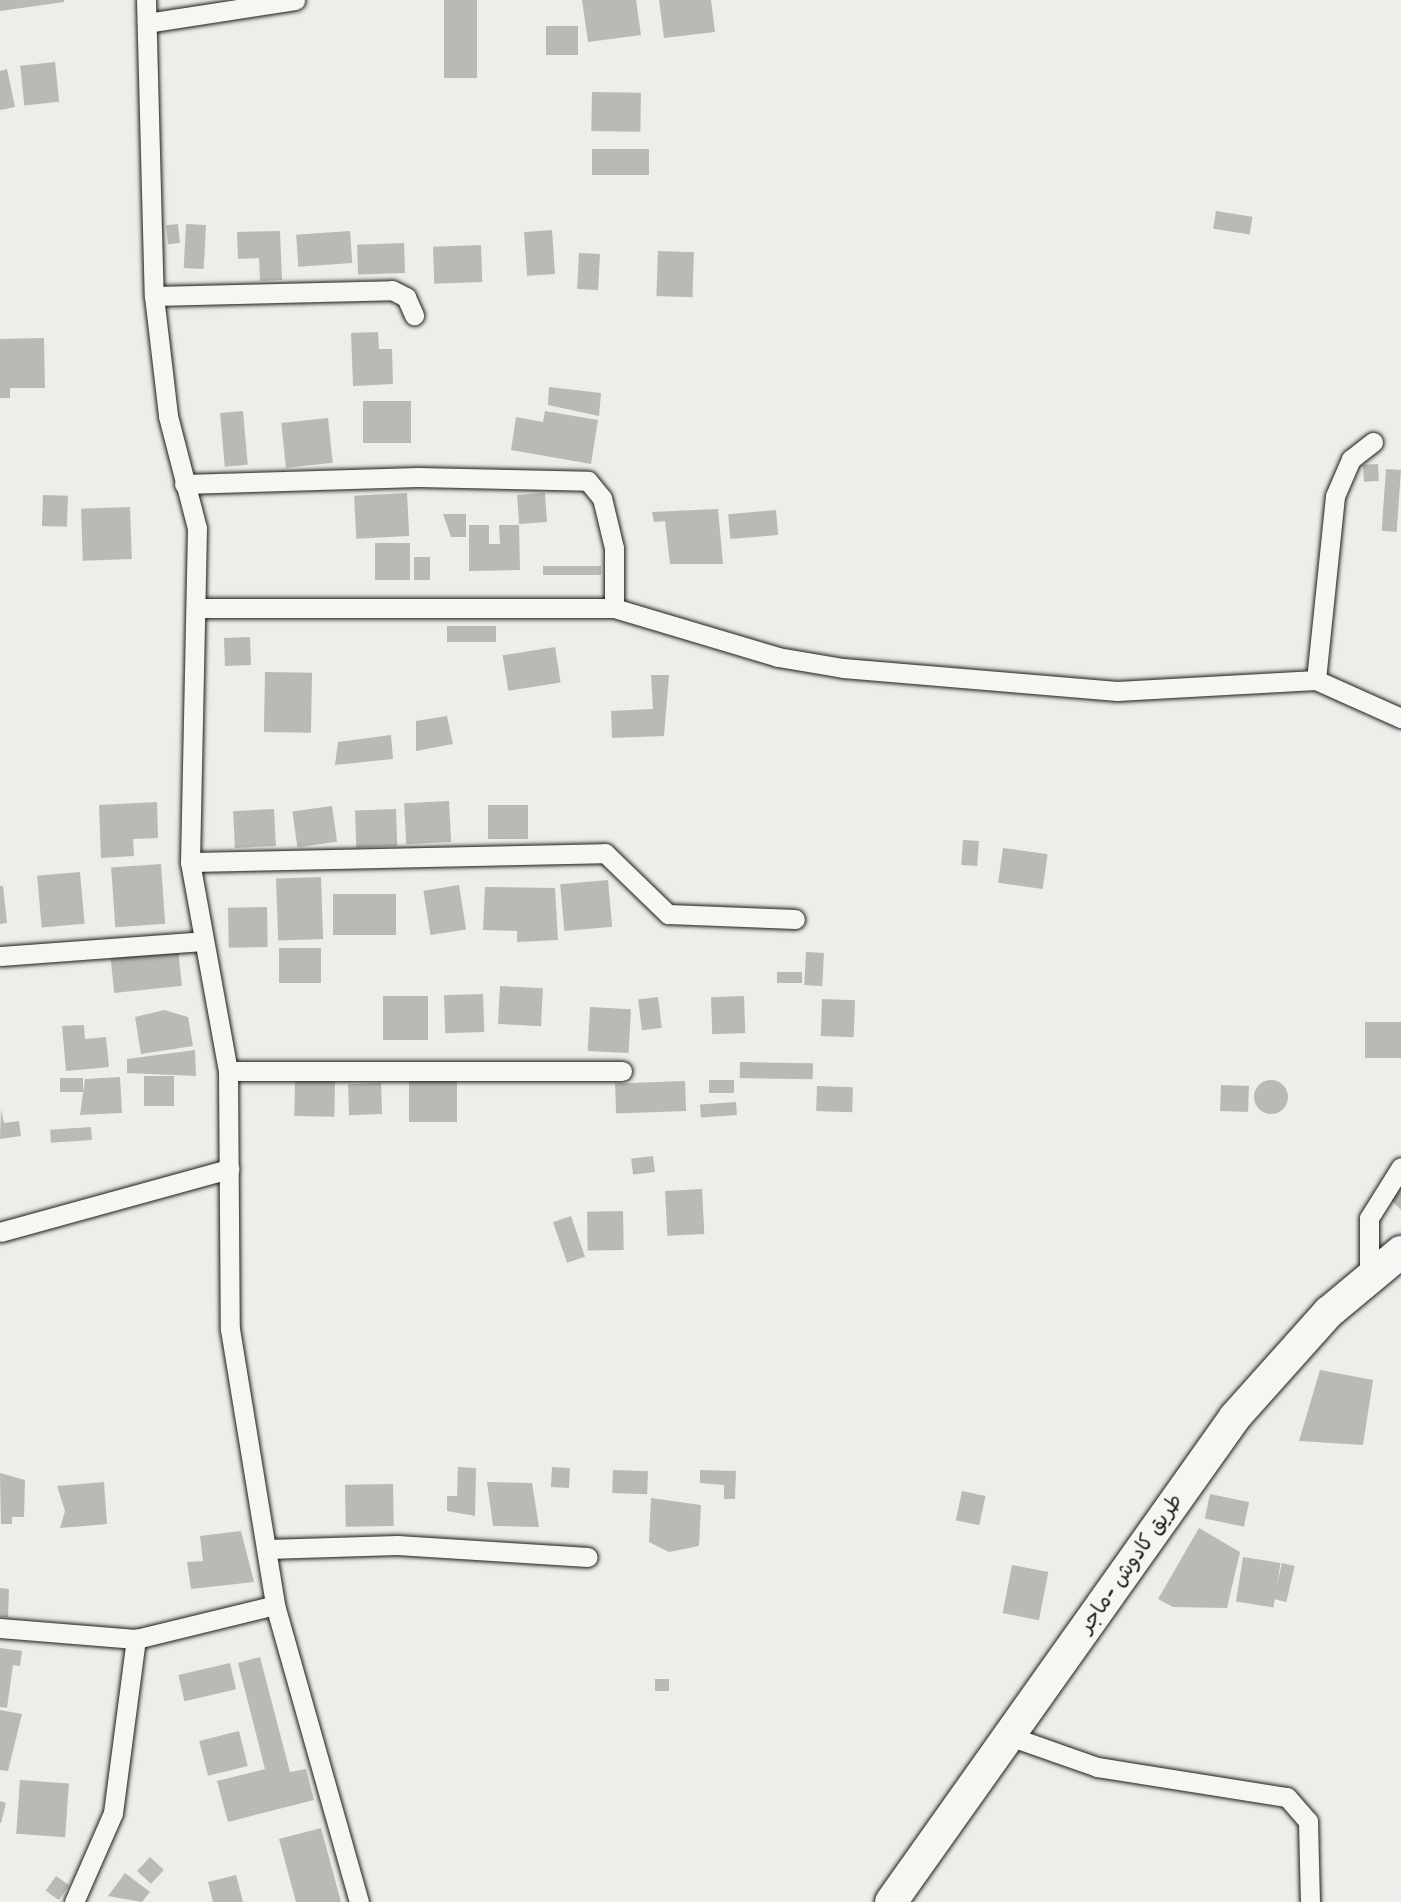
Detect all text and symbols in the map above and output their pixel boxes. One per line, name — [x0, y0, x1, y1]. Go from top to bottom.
street label: طريق كادوش -ماجر — [1073, 1489, 1187, 1637]

